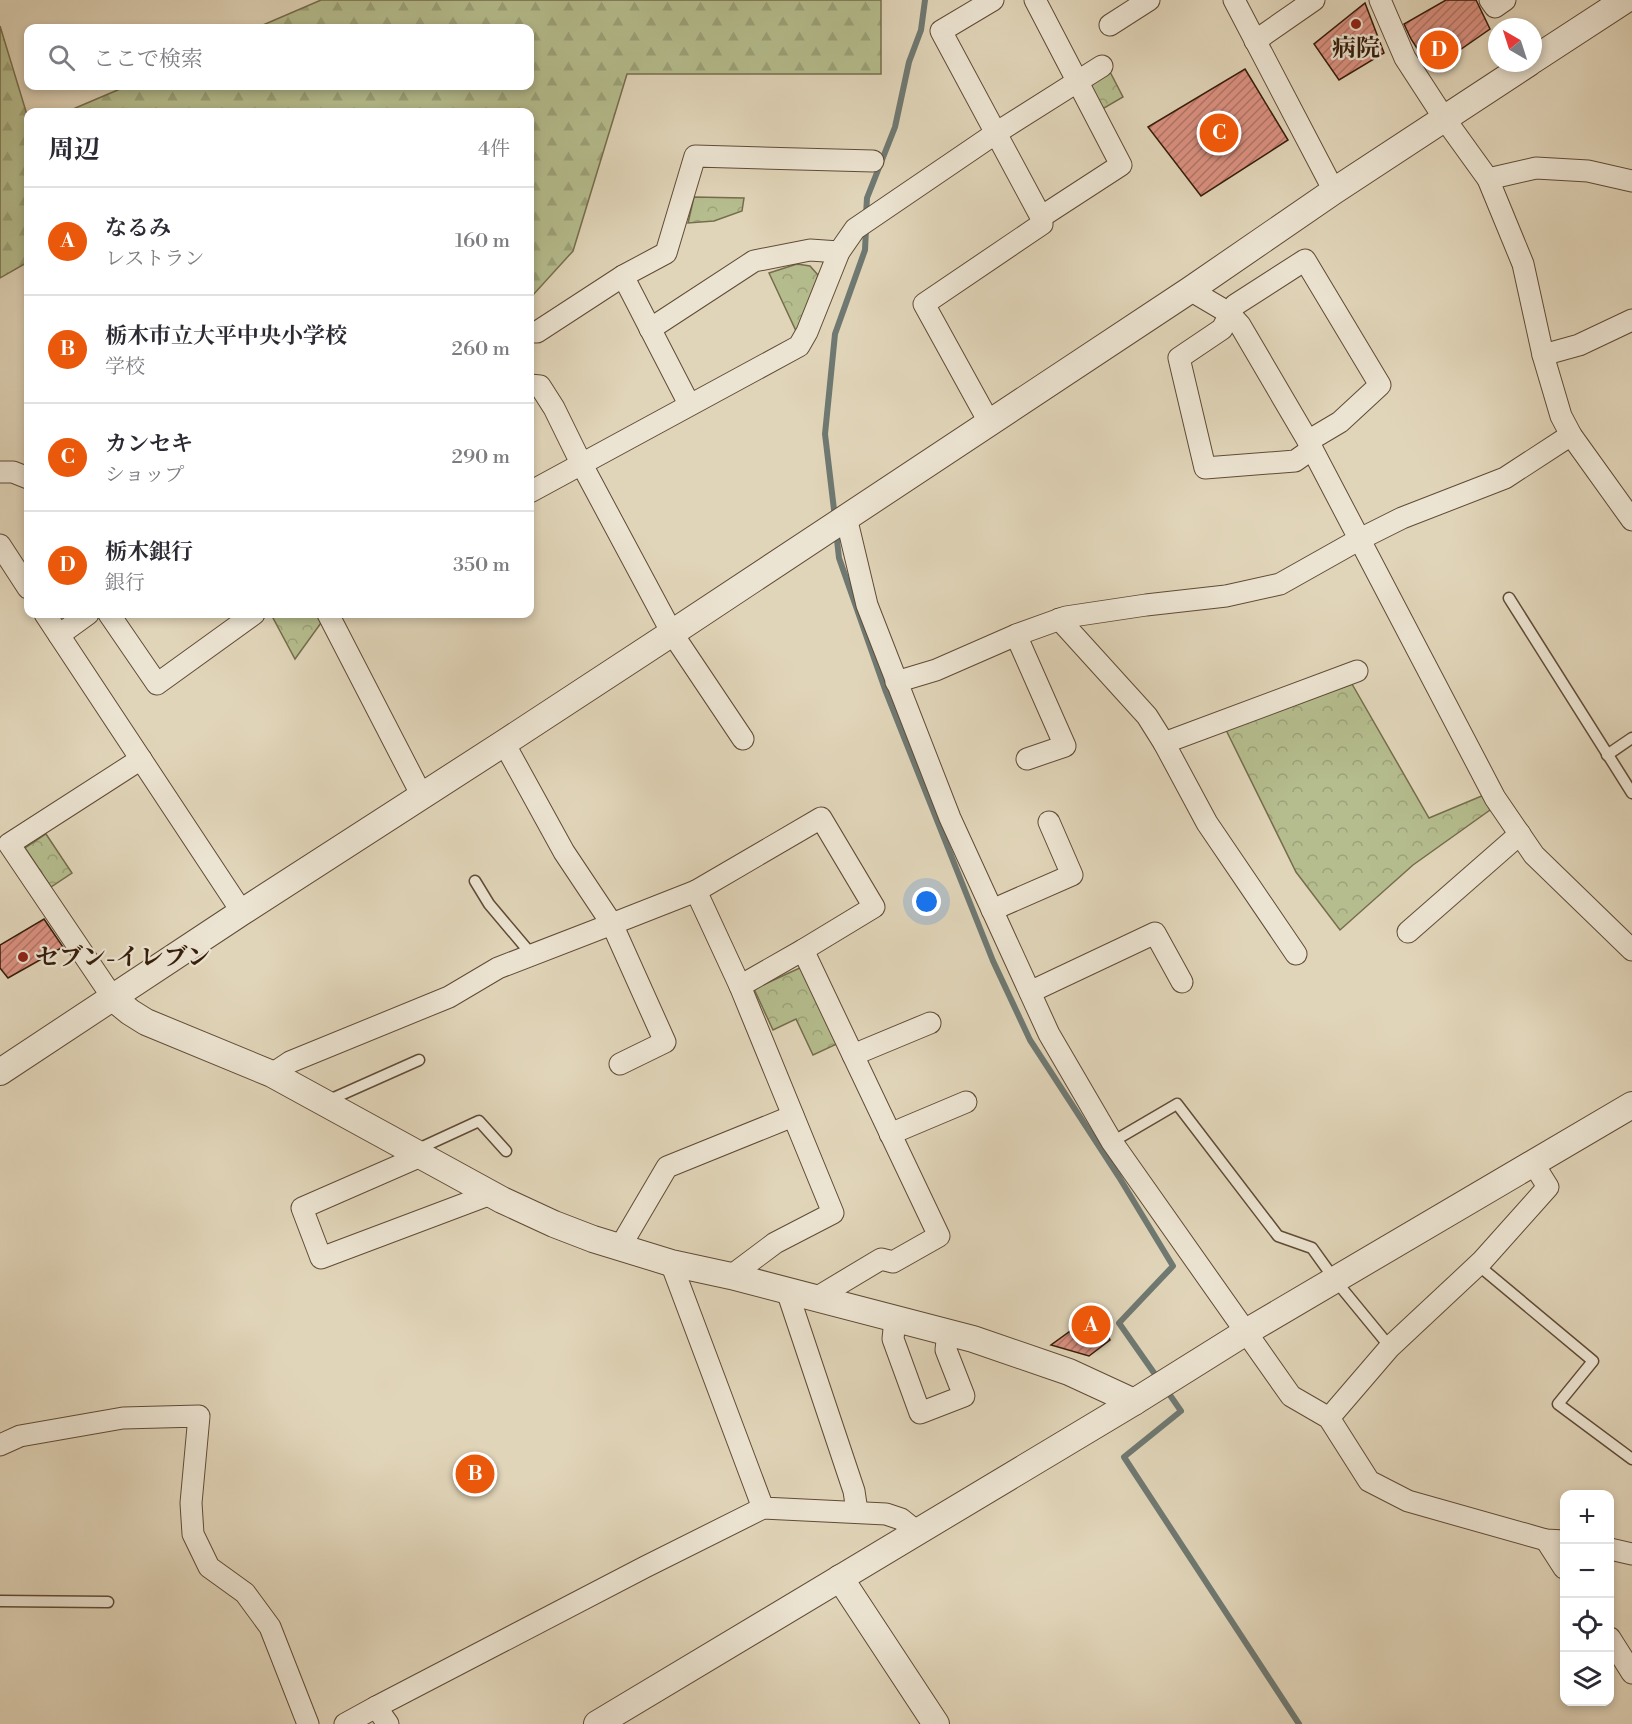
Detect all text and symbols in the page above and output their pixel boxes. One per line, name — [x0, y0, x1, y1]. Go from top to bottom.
marker: 病院 — [1349, 17, 1363, 31]
north arrow — [1488, 18, 1542, 72]
search box — [24, 24, 534, 90]
pin: D — [1420, 28, 1458, 72]
place label: 病院 — [1332, 34, 1380, 64]
icon: search — [45, 41, 78, 74]
text: ここで検索 — [93, 46, 203, 73]
pin: C — [1200, 110, 1238, 156]
text: 周辺 — [48, 134, 100, 166]
text: 4件 — [478, 137, 510, 162]
text: なるみ — [105, 215, 171, 242]
text: A — [60, 229, 75, 254]
text: 160 m — [455, 229, 510, 254]
text: レストラン — [105, 247, 204, 272]
text: 栃木市立大平中央小学校 — [105, 323, 347, 350]
text: B — [60, 337, 75, 362]
text: 260 m — [452, 337, 510, 362]
text: 学校 — [105, 355, 145, 380]
text: カンセキ — [105, 431, 193, 458]
text: C — [60, 445, 75, 470]
text: 290 m — [452, 445, 510, 470]
text: ショップ — [105, 463, 185, 488]
text: 栃木銀行 — [105, 539, 193, 566]
text: D — [60, 553, 75, 578]
text: 350 m — [453, 553, 510, 578]
text: 銀行 — [105, 571, 145, 596]
your location — [912, 887, 941, 916]
place label: セブン-イレブン — [35, 943, 211, 973]
marker: セブン-イレブン — [16, 950, 30, 964]
pin: A — [1072, 1302, 1110, 1348]
pin: B — [456, 1452, 494, 1496]
map controls — [1560, 1490, 1614, 1706]
button: + — [1560, 1490, 1614, 1544]
button: − — [1560, 1544, 1614, 1598]
button: locate — [1560, 1598, 1614, 1652]
button: layers — [1560, 1652, 1614, 1706]

